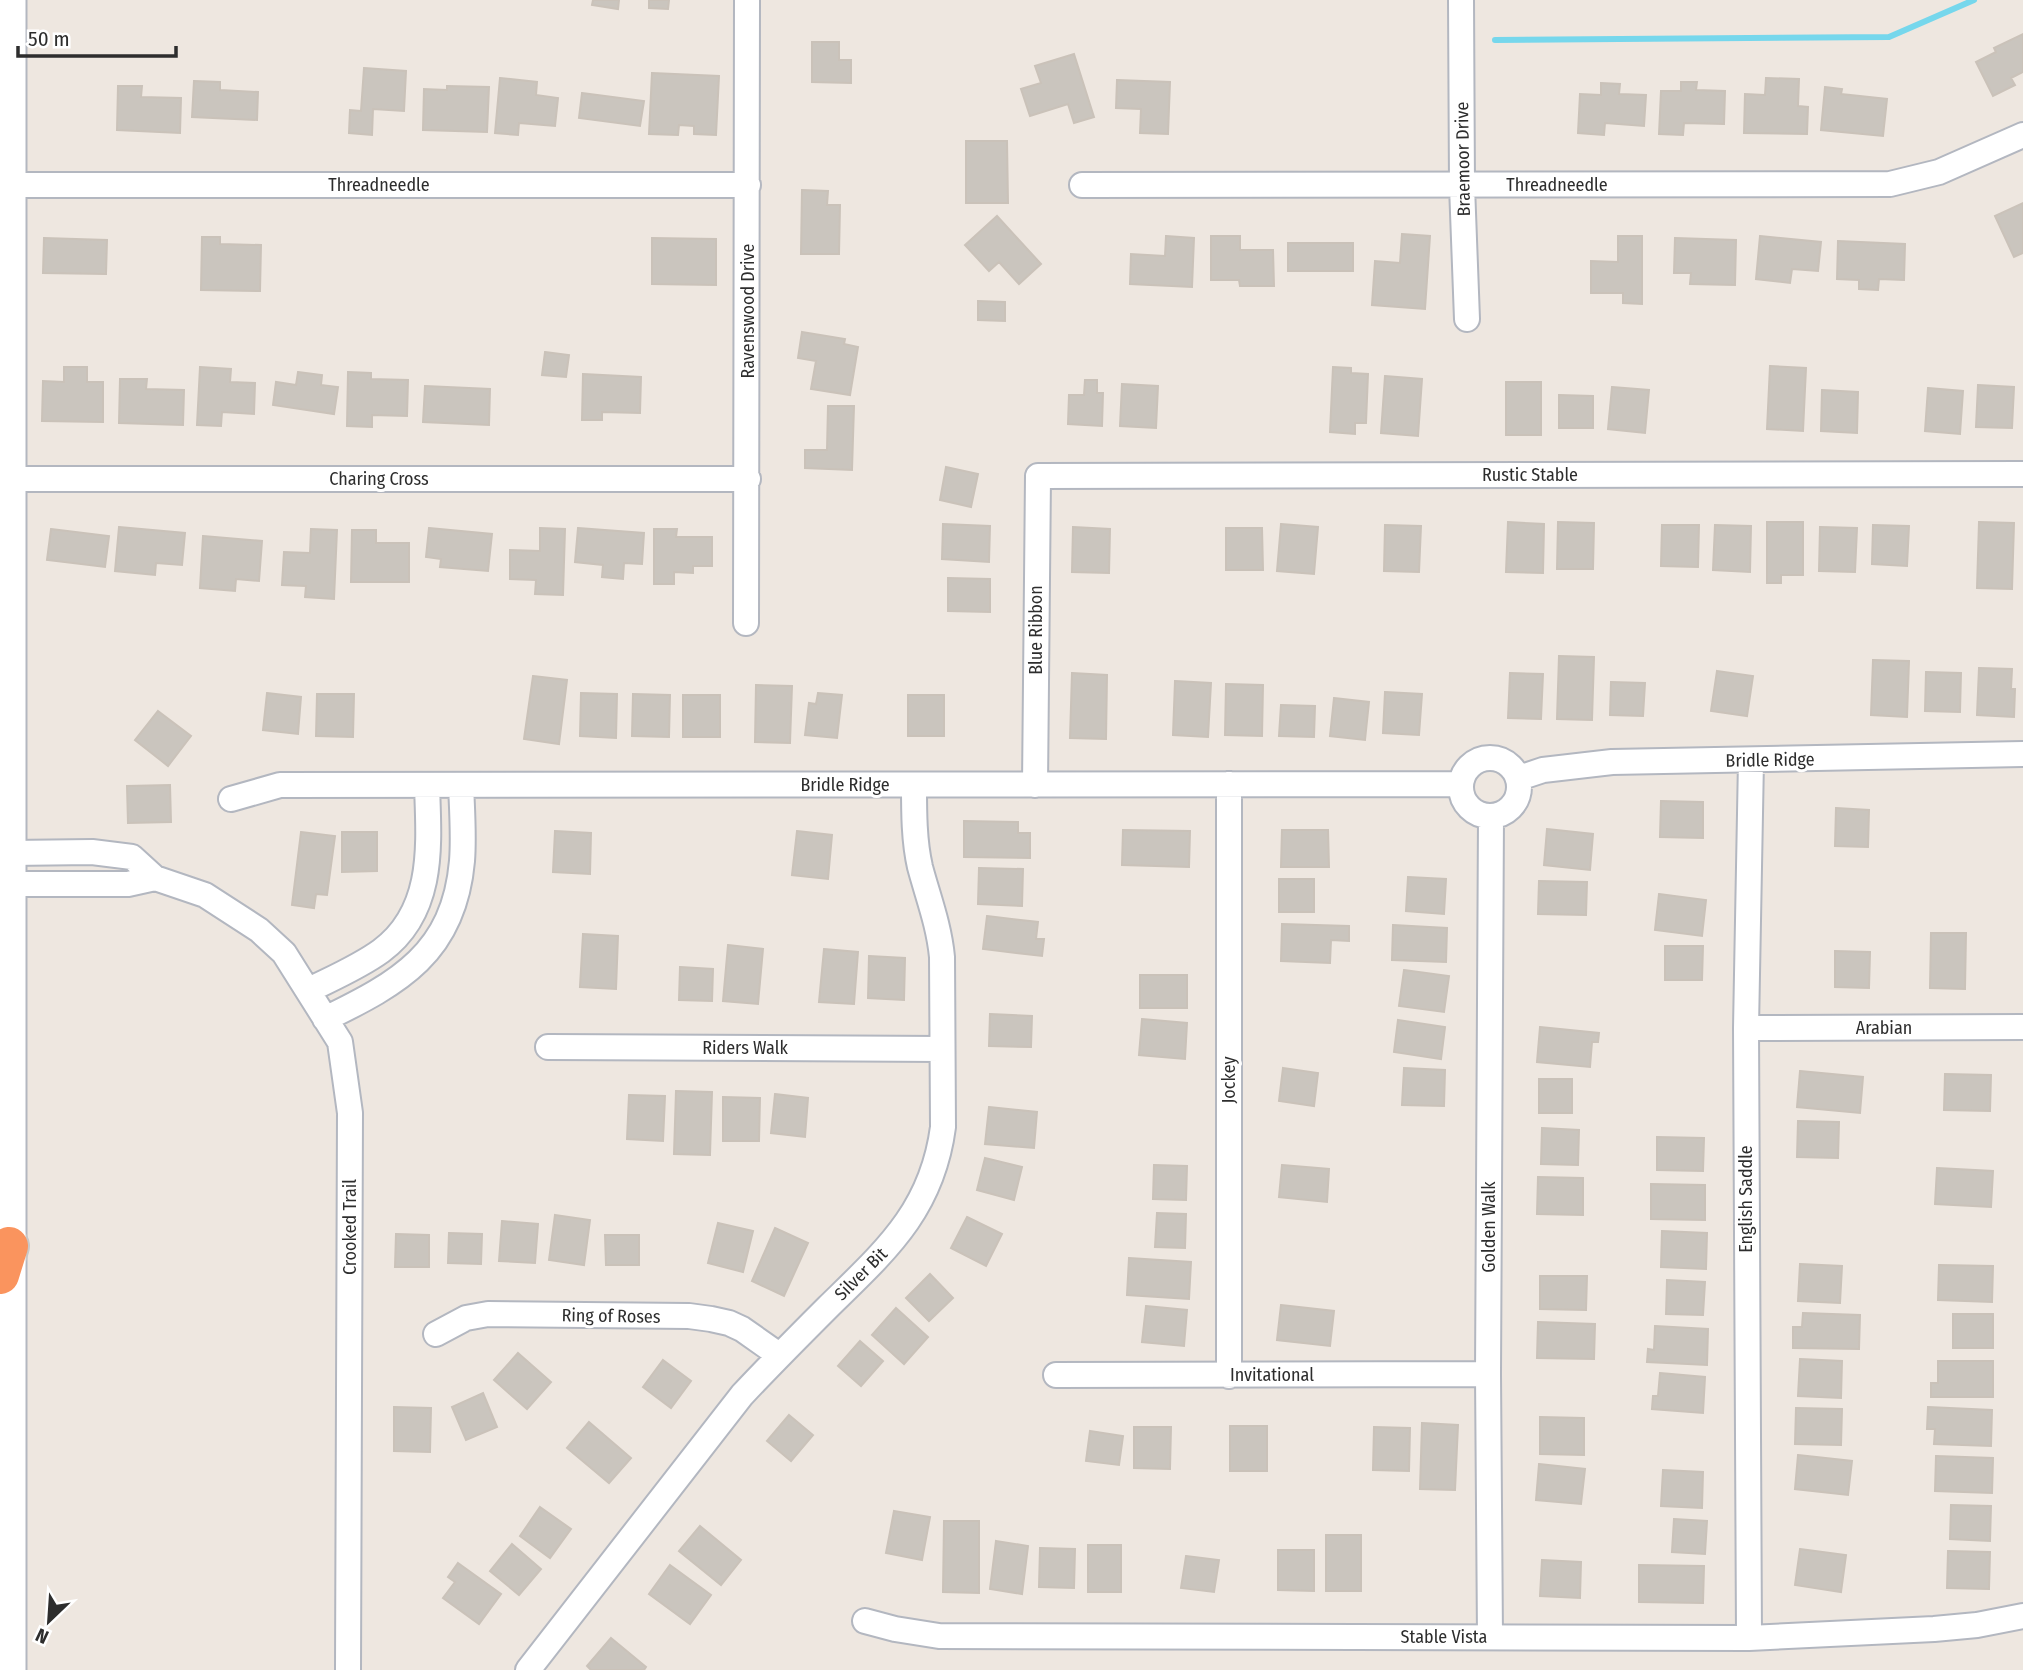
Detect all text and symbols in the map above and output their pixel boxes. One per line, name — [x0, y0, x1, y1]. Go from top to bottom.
scale bar — [18, 14, 175, 58]
text: 50 m — [28, 26, 70, 52]
street label: Braemoor Drive — [1451, 101, 1475, 217]
street label: Threadneedle — [328, 174, 430, 196]
street label: Threadneedle — [1506, 174, 1608, 196]
street label: Ravenswood Drive — [737, 244, 759, 378]
street label: Rustic Stable — [1482, 464, 1578, 486]
street label: Charing Cross — [329, 468, 429, 490]
street label: Blue Ribbon — [1025, 585, 1047, 675]
street label: Bridle Ridge — [1725, 748, 1815, 772]
street label: Bridle Ridge — [800, 774, 890, 796]
street label: Arabian — [1856, 1017, 1912, 1039]
street label: Riders Walk — [702, 1037, 788, 1059]
street label: Jockey — [1218, 1056, 1240, 1104]
street label: English Saddle — [1735, 1145, 1757, 1253]
street label: Crooked Trail — [339, 1179, 361, 1275]
street label: Golden Walk — [1478, 1181, 1500, 1273]
street label: Silver Bit — [830, 1243, 892, 1305]
street label: Ring of Roses — [561, 1304, 661, 1328]
street label: Invitational — [1230, 1364, 1314, 1386]
north arrow — [14, 1586, 84, 1656]
text: N — [32, 1623, 52, 1649]
street label: Stable Vista — [1401, 1626, 1488, 1648]

